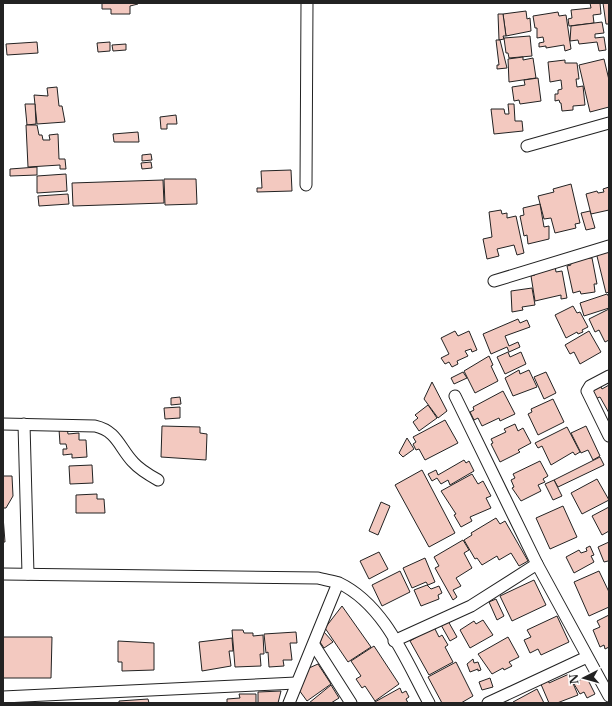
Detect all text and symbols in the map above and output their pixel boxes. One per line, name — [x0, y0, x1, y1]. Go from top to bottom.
north arrow — [564, 658, 604, 698]
text: N — [566, 673, 582, 685]

